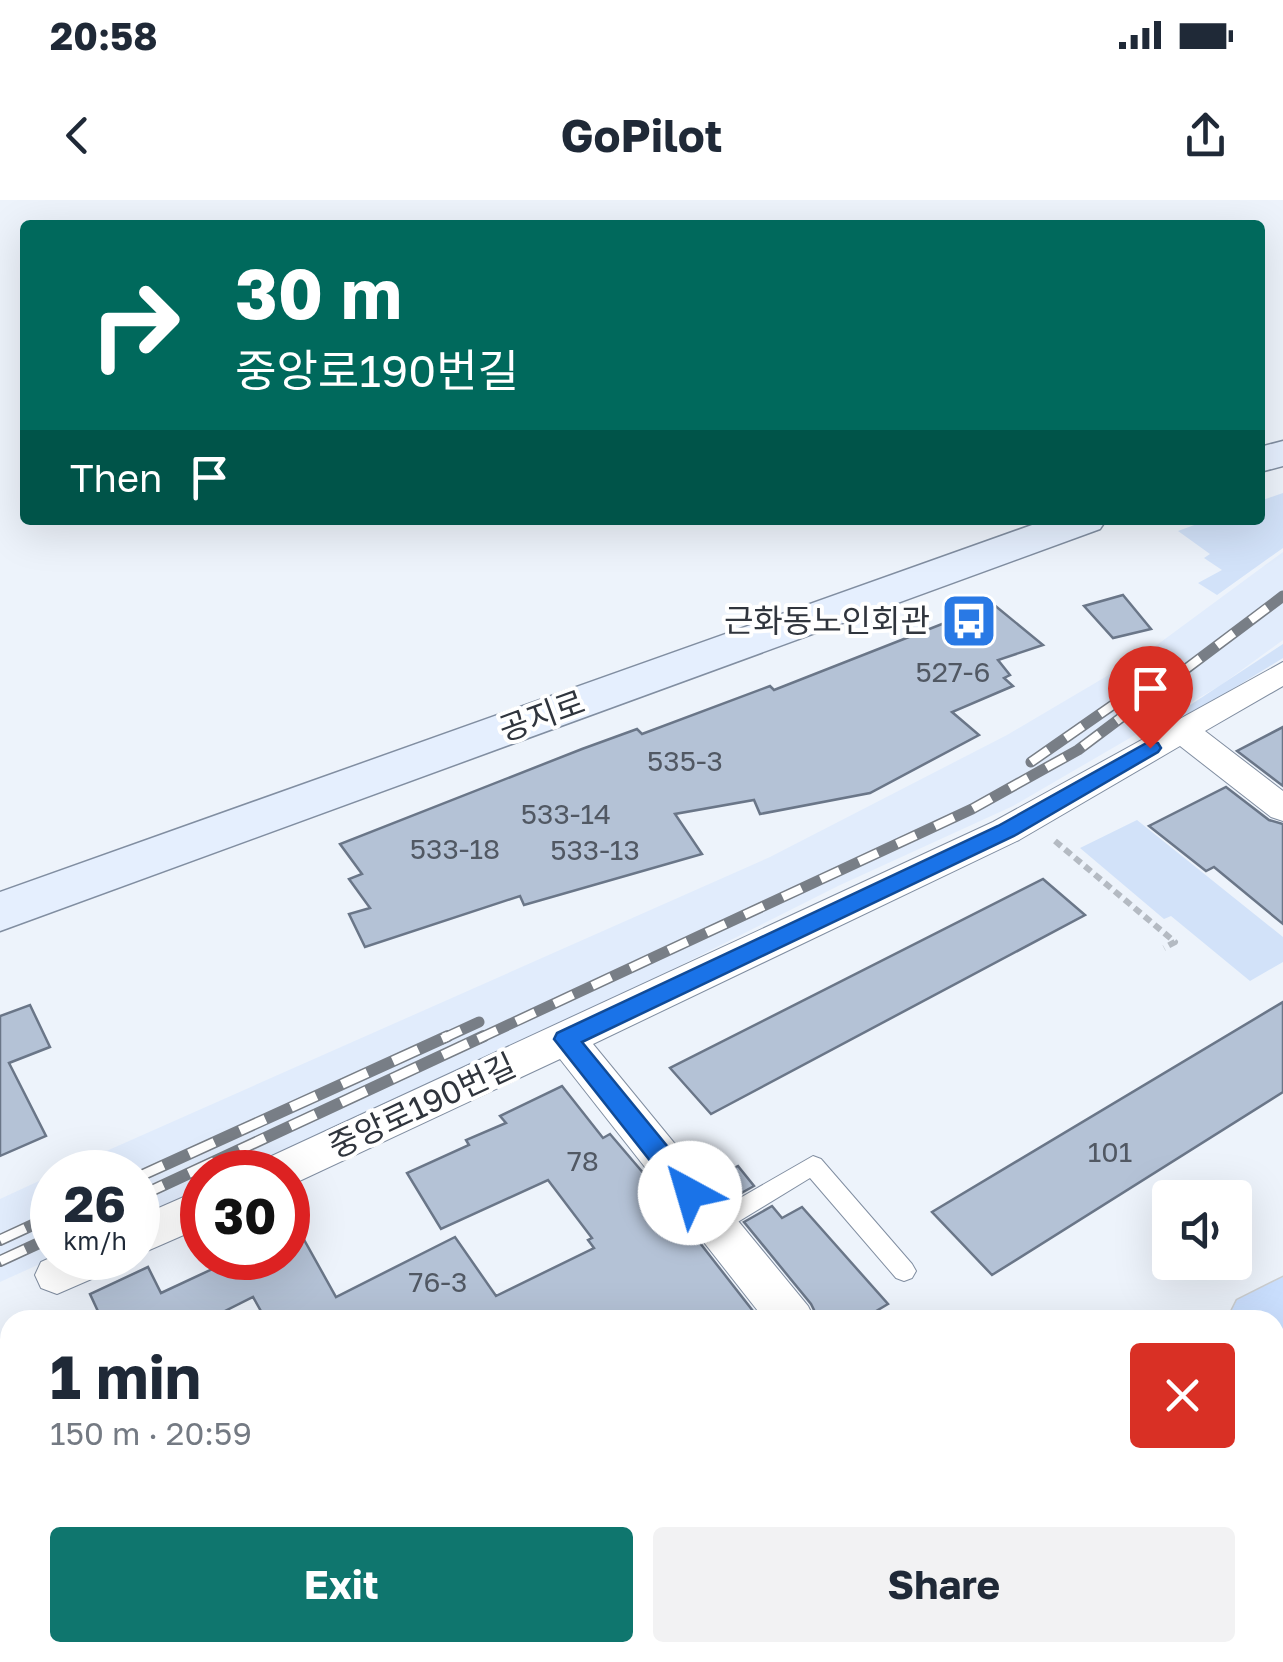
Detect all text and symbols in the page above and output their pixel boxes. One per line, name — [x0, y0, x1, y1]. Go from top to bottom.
text: 20:58 — [50, 13, 158, 58]
icon: back — [50, 108, 105, 163]
text: GoPilot — [560, 108, 723, 162]
icon: share — [1178, 108, 1233, 163]
text: 30 m — [235, 250, 402, 334]
icon: right — [70, 260, 200, 390]
text: 중앙로190번길 — [235, 343, 519, 397]
icon: arrive — [182, 450, 237, 505]
text: Then — [70, 455, 162, 500]
bus stop icon: 근화동노인회관 — [939, 591, 999, 651]
place label: 근화동노인회관 — [724, 601, 930, 639]
pin — [1108, 646, 1193, 749]
house number: 527-6 — [916, 655, 990, 688]
icon: arrive — [1123, 661, 1178, 716]
street label: 공지로 — [494, 682, 590, 748]
house number: 535-3 — [647, 744, 723, 777]
house number: 533-14 — [521, 797, 611, 830]
house number: 533-18 — [410, 832, 500, 865]
house number: 533-13 — [550, 833, 640, 866]
street label: 중앙로190번길 — [322, 1045, 521, 1165]
house number: 101 — [1088, 1135, 1132, 1168]
position arrow — [638, 1141, 742, 1245]
house number: 78 — [567, 1144, 599, 1177]
speed limit sign: 30 — [180, 1150, 310, 1280]
text: 26 — [64, 1173, 126, 1233]
map controls — [1152, 1180, 1252, 1280]
button: sound — [1152, 1180, 1252, 1280]
text: km/h — [63, 1225, 127, 1256]
house number: 76-3 — [409, 1265, 467, 1298]
text: 1 min — [50, 1340, 201, 1412]
button: close — [1130, 1343, 1235, 1448]
text: 150 m · 20:59 — [50, 1414, 252, 1452]
button: Exit — [50, 1527, 633, 1642]
button: Share — [653, 1527, 1235, 1642]

